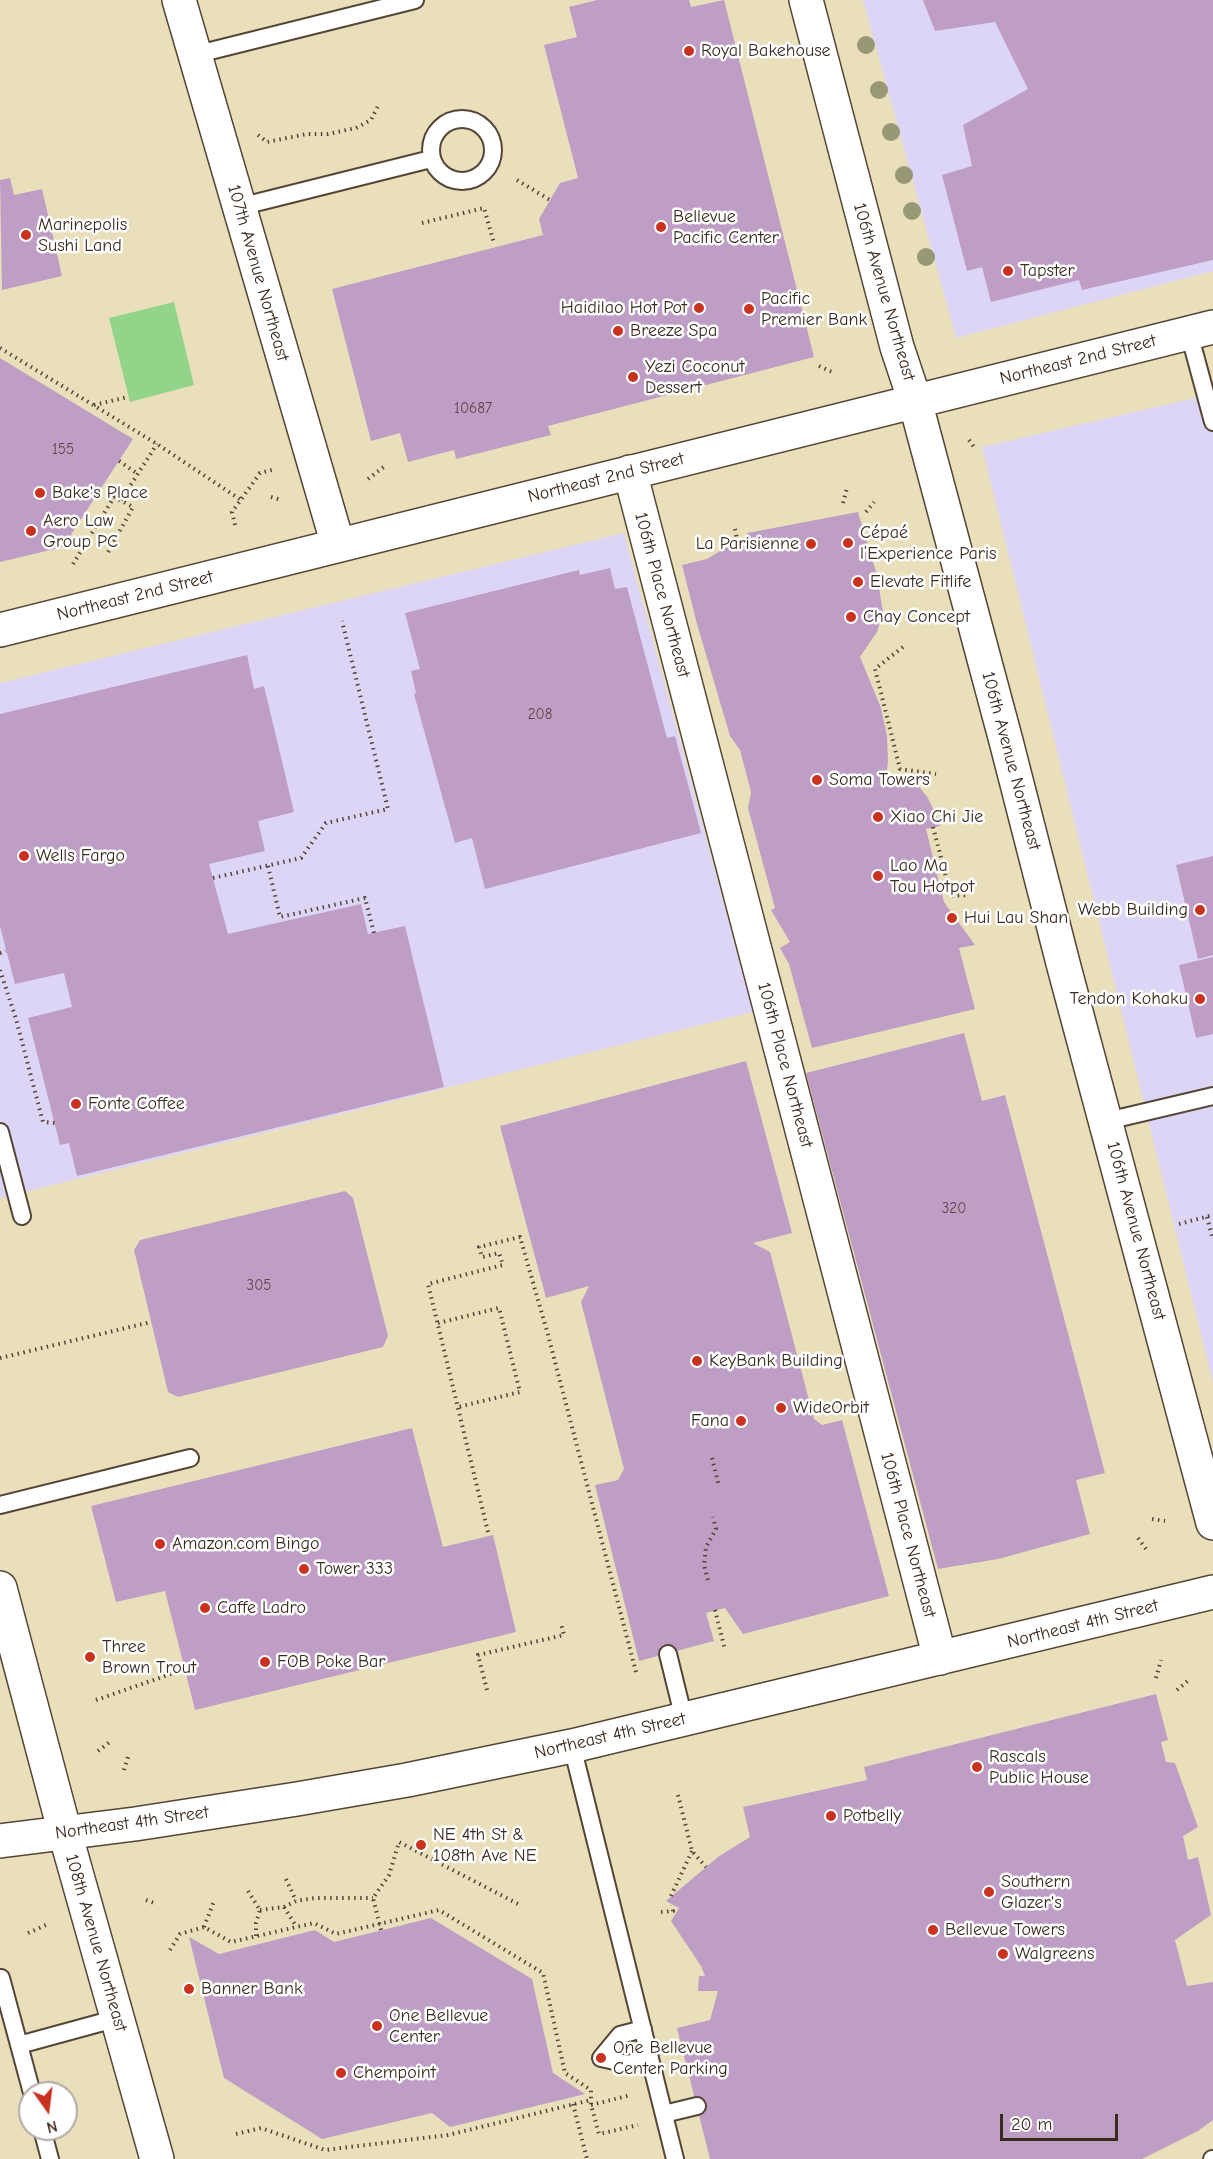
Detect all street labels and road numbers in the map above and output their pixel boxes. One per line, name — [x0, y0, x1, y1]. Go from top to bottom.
street label: 107th Avenue Northeast — [222, 182, 294, 364]
street label: 106th Avenue Northeast — [848, 201, 920, 383]
street label: Northeast 2nd Street — [998, 330, 1158, 390]
street label: Northeast 2nd Street — [526, 448, 686, 508]
street label: 106th Place Northeast — [630, 510, 694, 680]
street label: Northeast 2nd Street — [55, 566, 215, 626]
street label: 106th Avenue Northeast — [977, 669, 1045, 853]
street label: 106th Place Northeast — [753, 980, 817, 1150]
street label: 106th Avenue Northeast — [1102, 1139, 1170, 1323]
street label: 106th Place Northeast — [876, 1450, 940, 1620]
street label: Northeast 4th Street — [1005, 1595, 1161, 1653]
street label: Northeast 4th Street — [532, 1708, 688, 1764]
street label: Northeast 4th Street — [54, 1802, 210, 1844]
street label: 108th Avenue Northeast — [60, 1852, 132, 2034]

